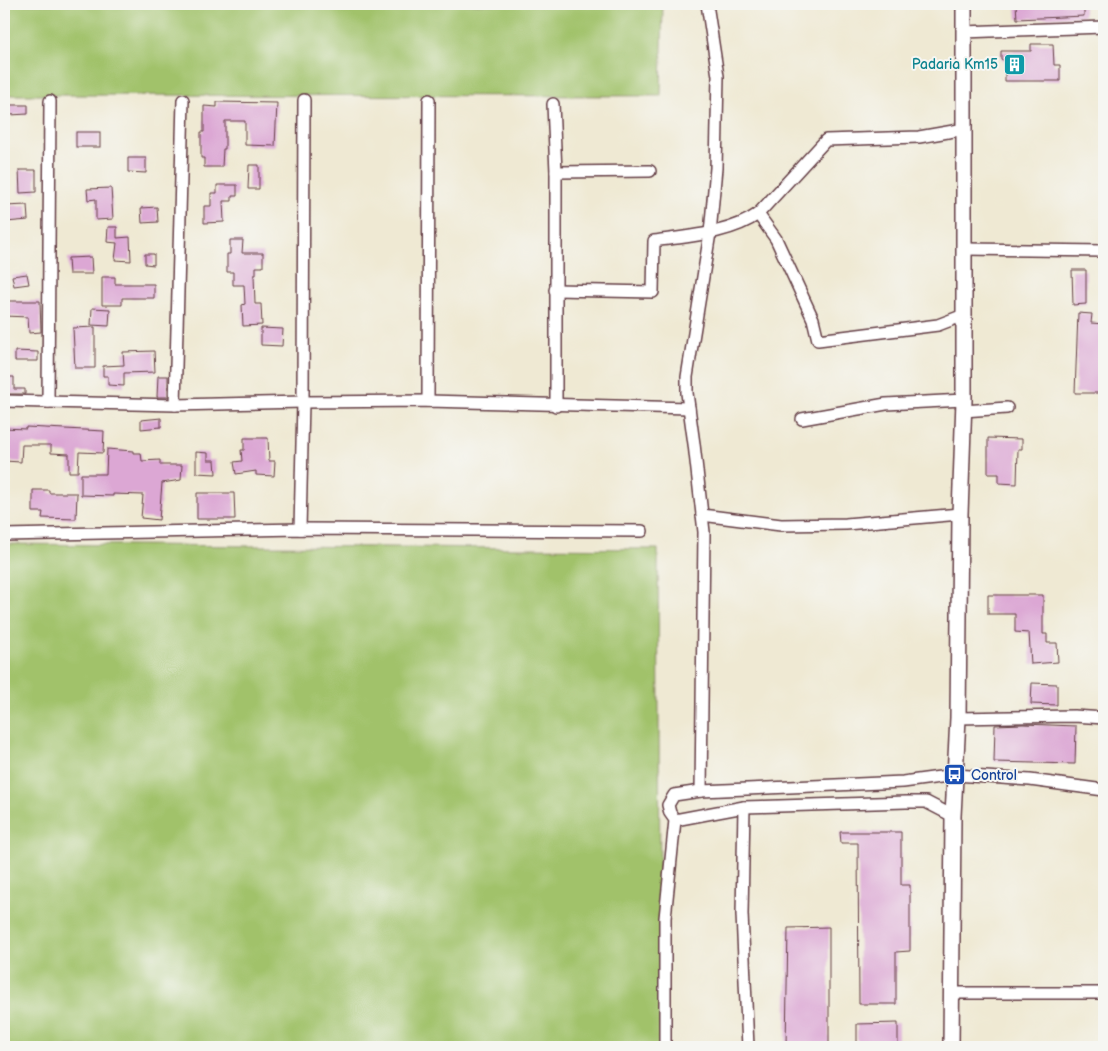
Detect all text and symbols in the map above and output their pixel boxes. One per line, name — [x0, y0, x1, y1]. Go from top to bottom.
building icon: Padaria Km15 — [1002, 52, 1026, 76]
place label: Padaria Km15 — [912, 56, 998, 73]
bus stop icon: Control — [943, 763, 967, 787]
place label: Control — [971, 767, 1017, 784]

